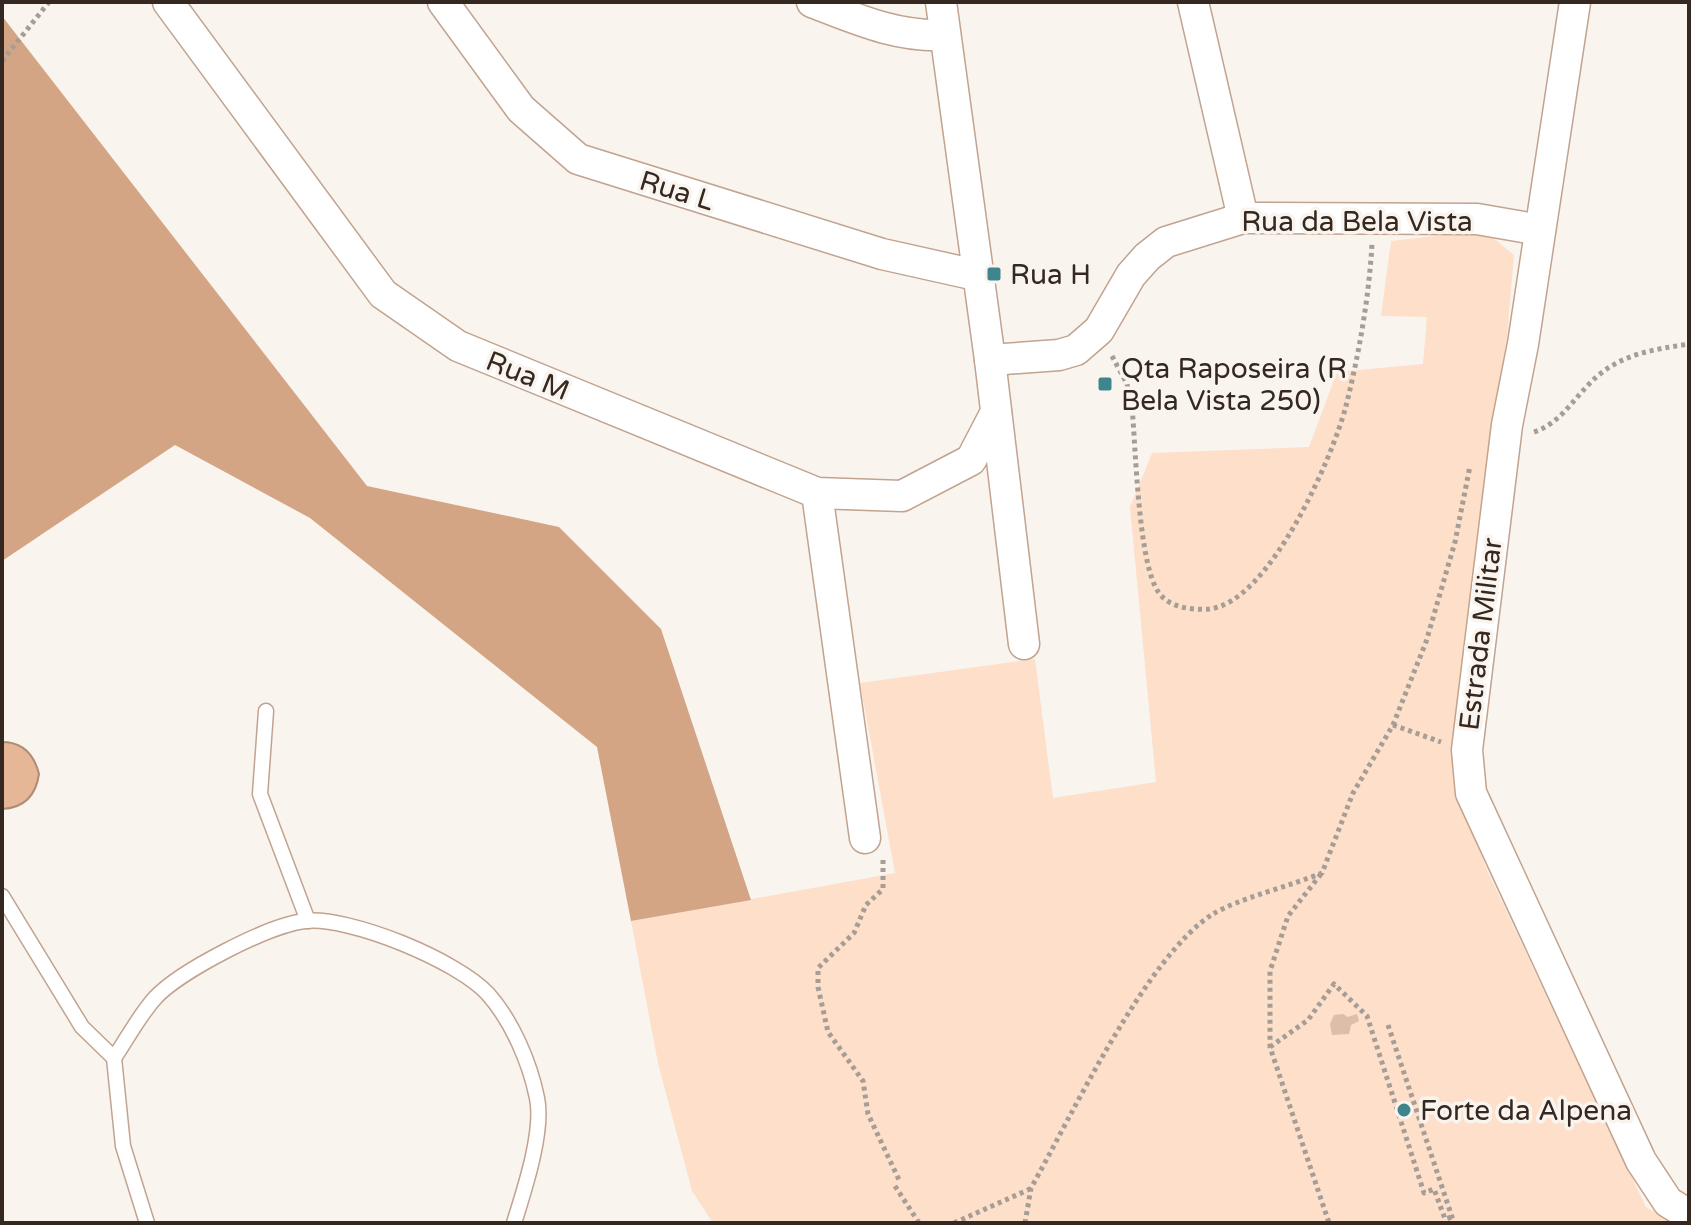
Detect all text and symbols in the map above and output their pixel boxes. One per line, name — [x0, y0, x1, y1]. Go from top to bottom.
street label: Rua L — [635, 164, 718, 218]
street label: Rua da Bela Vista — [1241, 205, 1473, 239]
place label: Rua H — [1010, 258, 1091, 292]
marker: Rua H — [985, 265, 1003, 283]
street label: Rua M — [481, 344, 574, 408]
place label: Qta Raposeira (R Bela Vista 250) — [1121, 352, 1347, 418]
marker: Qta Raposeira (R Bela Vista 250) — [1096, 375, 1114, 393]
street label: Estrada Militar — [1452, 536, 1510, 732]
place label: Forte da Alpena — [1420, 1094, 1632, 1128]
marker: Forte da Alpena — [1395, 1101, 1413, 1119]

